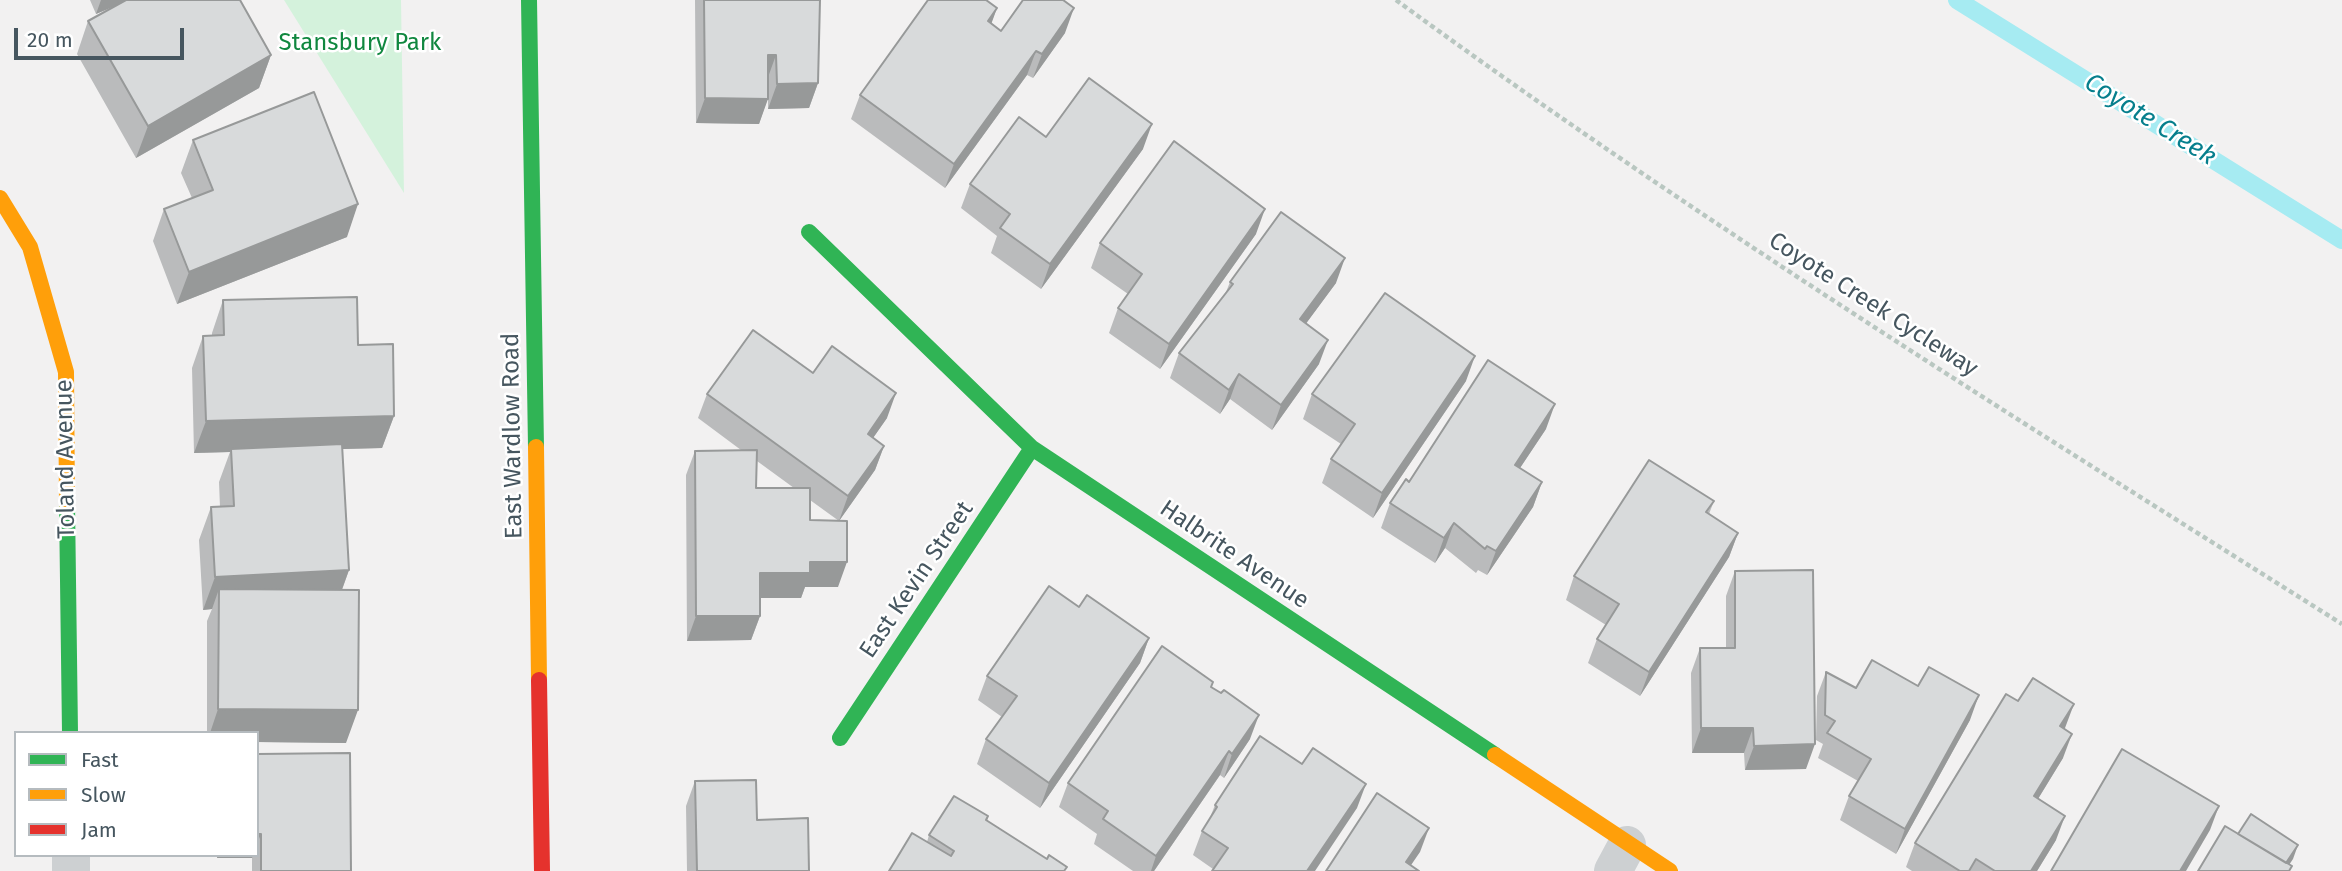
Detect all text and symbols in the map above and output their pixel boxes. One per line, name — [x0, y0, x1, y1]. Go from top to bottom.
scale bar — [18, 14, 187, 58]
text: 20 m — [27, 27, 73, 53]
park label: Stansbury Park — [279, 29, 441, 57]
water label: Coyote Creek — [2078, 67, 2222, 173]
street label: Coyote Creek Cycleway — [1763, 227, 1983, 383]
street label: East Wardlow Road — [497, 333, 529, 539]
street label: Toland Avenue — [50, 379, 82, 539]
street label: Halbrite Avenue — [1154, 494, 1314, 616]
street label: East Kevin Street — [854, 496, 980, 664]
legend — [14, 731, 259, 857]
text: Fast — [81, 747, 119, 773]
text: Slow — [81, 782, 126, 808]
text: Jam — [81, 817, 117, 843]

